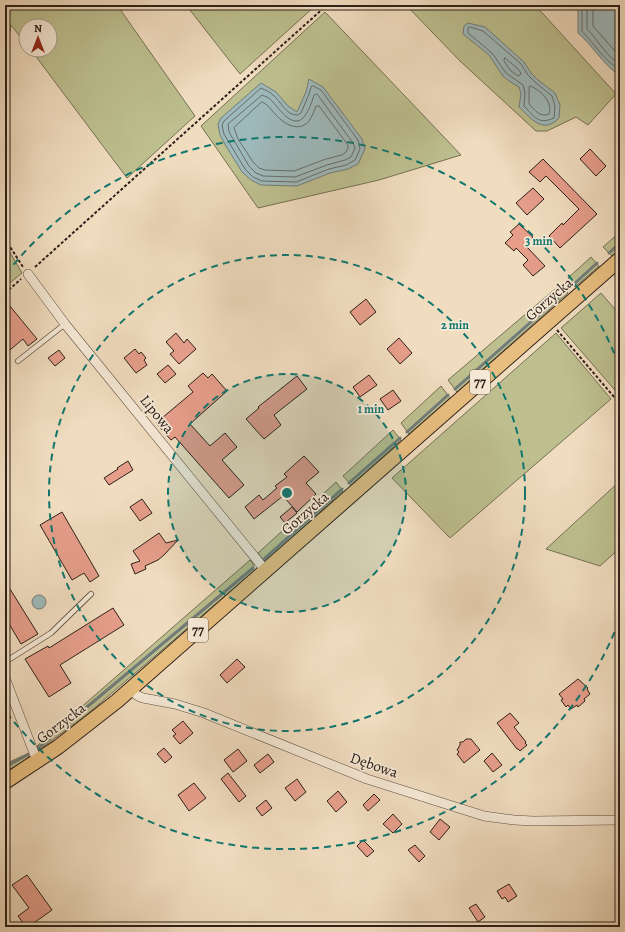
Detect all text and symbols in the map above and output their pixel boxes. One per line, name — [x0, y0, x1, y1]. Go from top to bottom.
north arrow — [18, 18, 58, 58]
text: N — [34, 21, 42, 36]
text: 3 min — [525, 233, 553, 249]
street label: Gorzycka — [521, 273, 577, 325]
text: 2 min — [441, 317, 469, 333]
road number: 77 — [470, 370, 490, 394]
street label: Lipowa — [135, 390, 179, 438]
text: 1 min — [358, 401, 385, 417]
centre of rings — [280, 486, 294, 500]
street label: Gorzycka — [277, 487, 333, 539]
road number: 77 — [188, 618, 208, 642]
street label: Gorzycka — [32, 698, 90, 748]
street label: Dębowa — [347, 747, 401, 783]

